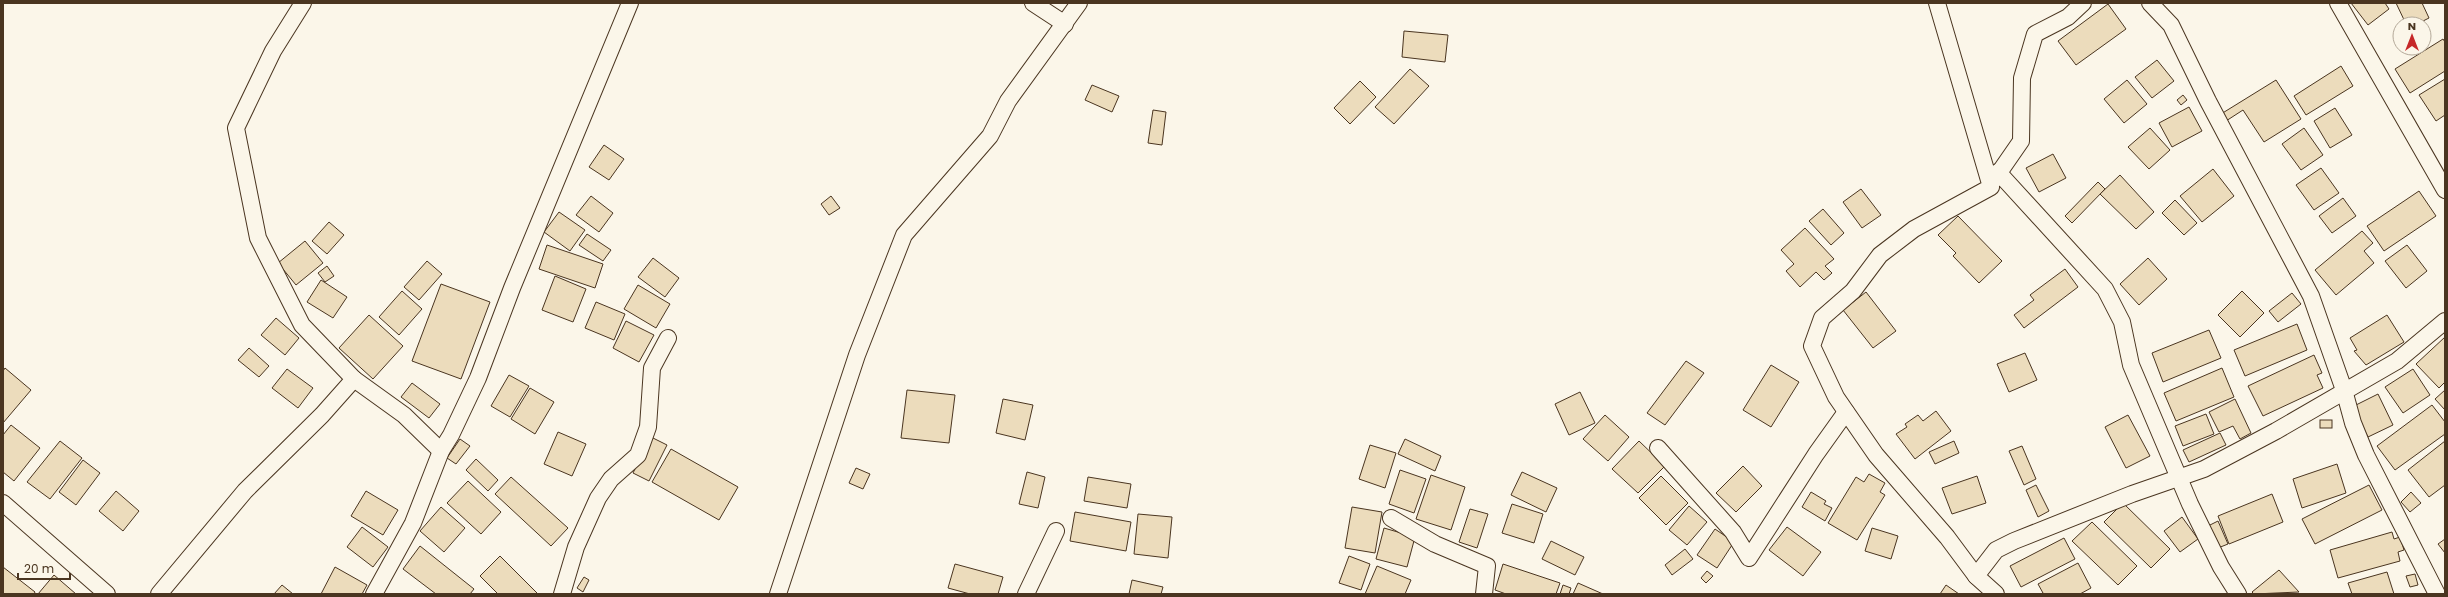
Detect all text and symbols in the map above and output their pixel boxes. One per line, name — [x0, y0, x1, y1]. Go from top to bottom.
north arrow — [2392, 16, 2432, 56]
text: N — [2408, 18, 2416, 34]
scale bar — [18, 555, 70, 581]
text: 20 m — [24, 560, 54, 577]

